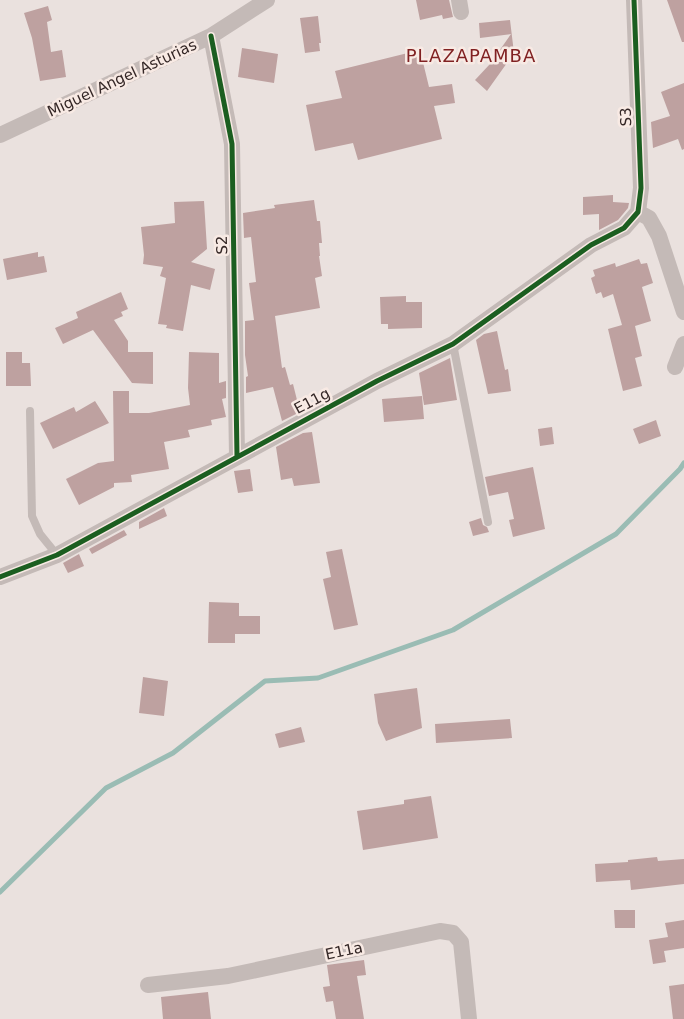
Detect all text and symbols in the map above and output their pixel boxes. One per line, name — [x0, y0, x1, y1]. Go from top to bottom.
street label: Miguel Angel Asturias — [45, 35, 200, 121]
district label: PLAZAPAMBA — [406, 45, 536, 66]
street label: S3 — [617, 107, 635, 127]
street label: S2 — [213, 235, 231, 255]
street label: E11g — [291, 384, 333, 418]
street label: E11a — [324, 938, 364, 964]

